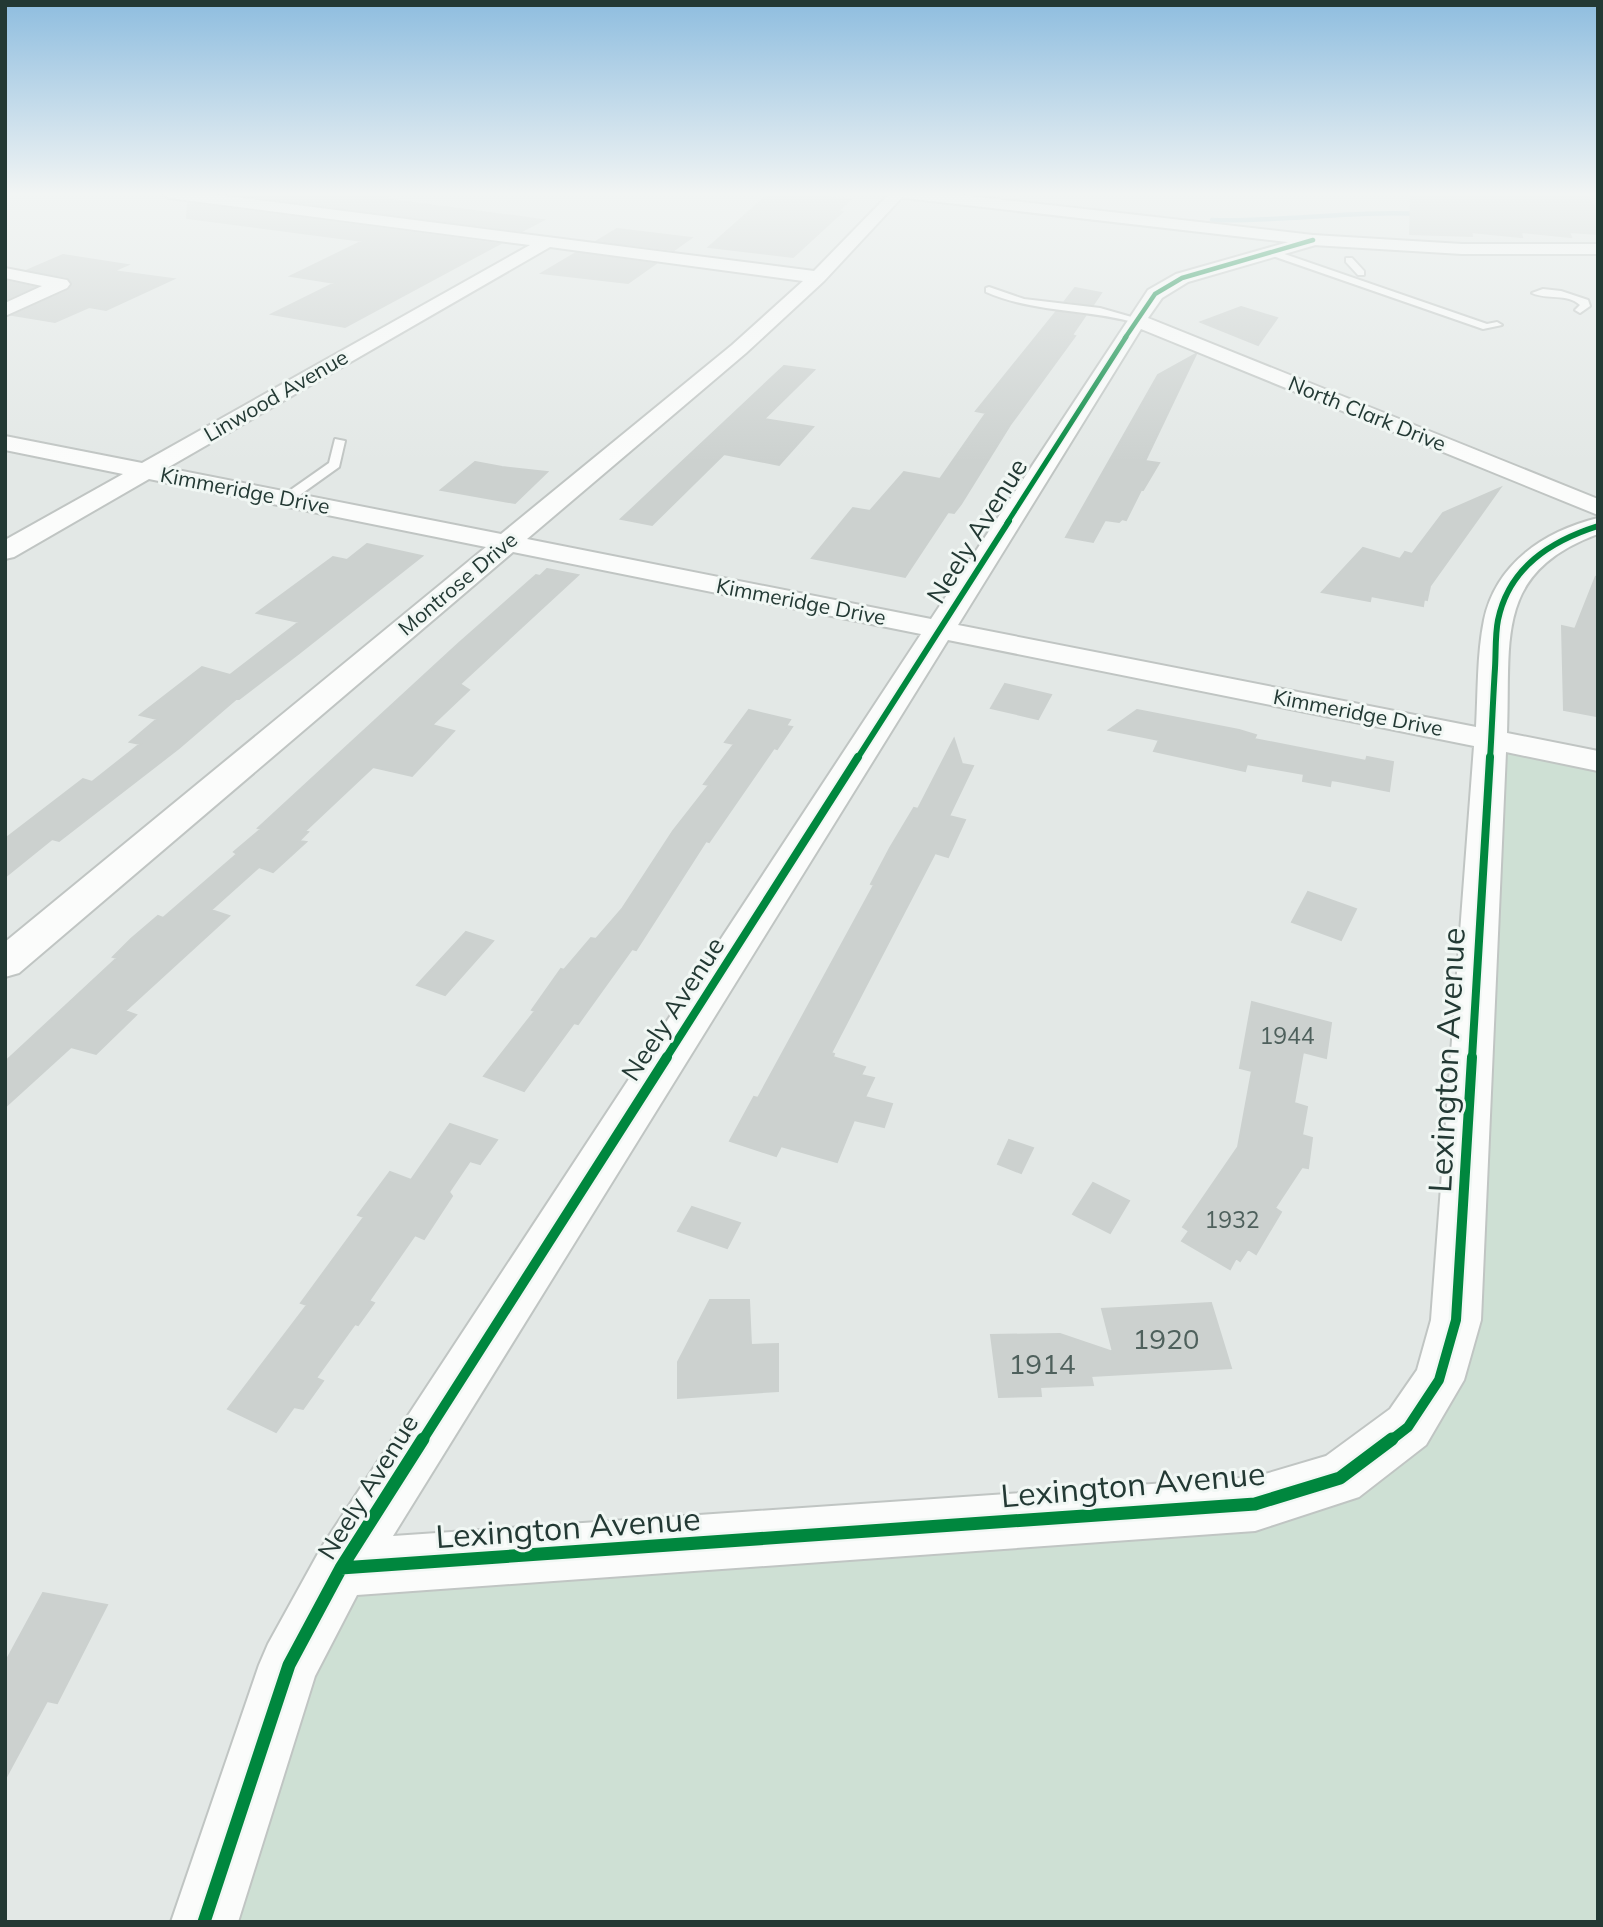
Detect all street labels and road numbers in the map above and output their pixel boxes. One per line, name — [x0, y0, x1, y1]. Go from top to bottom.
street label: Linwood Avenue — [199, 343, 352, 447]
street label: North Clark Drive — [1285, 370, 1450, 457]
street label: Neely Avenue — [919, 452, 1034, 609]
street label: Kimmeridge Drive — [158, 461, 332, 519]
street label: Montrose Drive — [393, 526, 522, 641]
street label: Kimmeridge Drive — [714, 572, 888, 630]
street label: Kimmeridge Drive — [1271, 683, 1445, 741]
street label: Lexington Avenue — [1419, 926, 1473, 1193]
street label: Neely Avenue — [614, 931, 731, 1087]
street label: Neely Avenue — [310, 1408, 425, 1565]
street label: Lexington Avenue — [999, 1453, 1267, 1515]
street label: Lexington Avenue — [434, 1498, 702, 1556]

